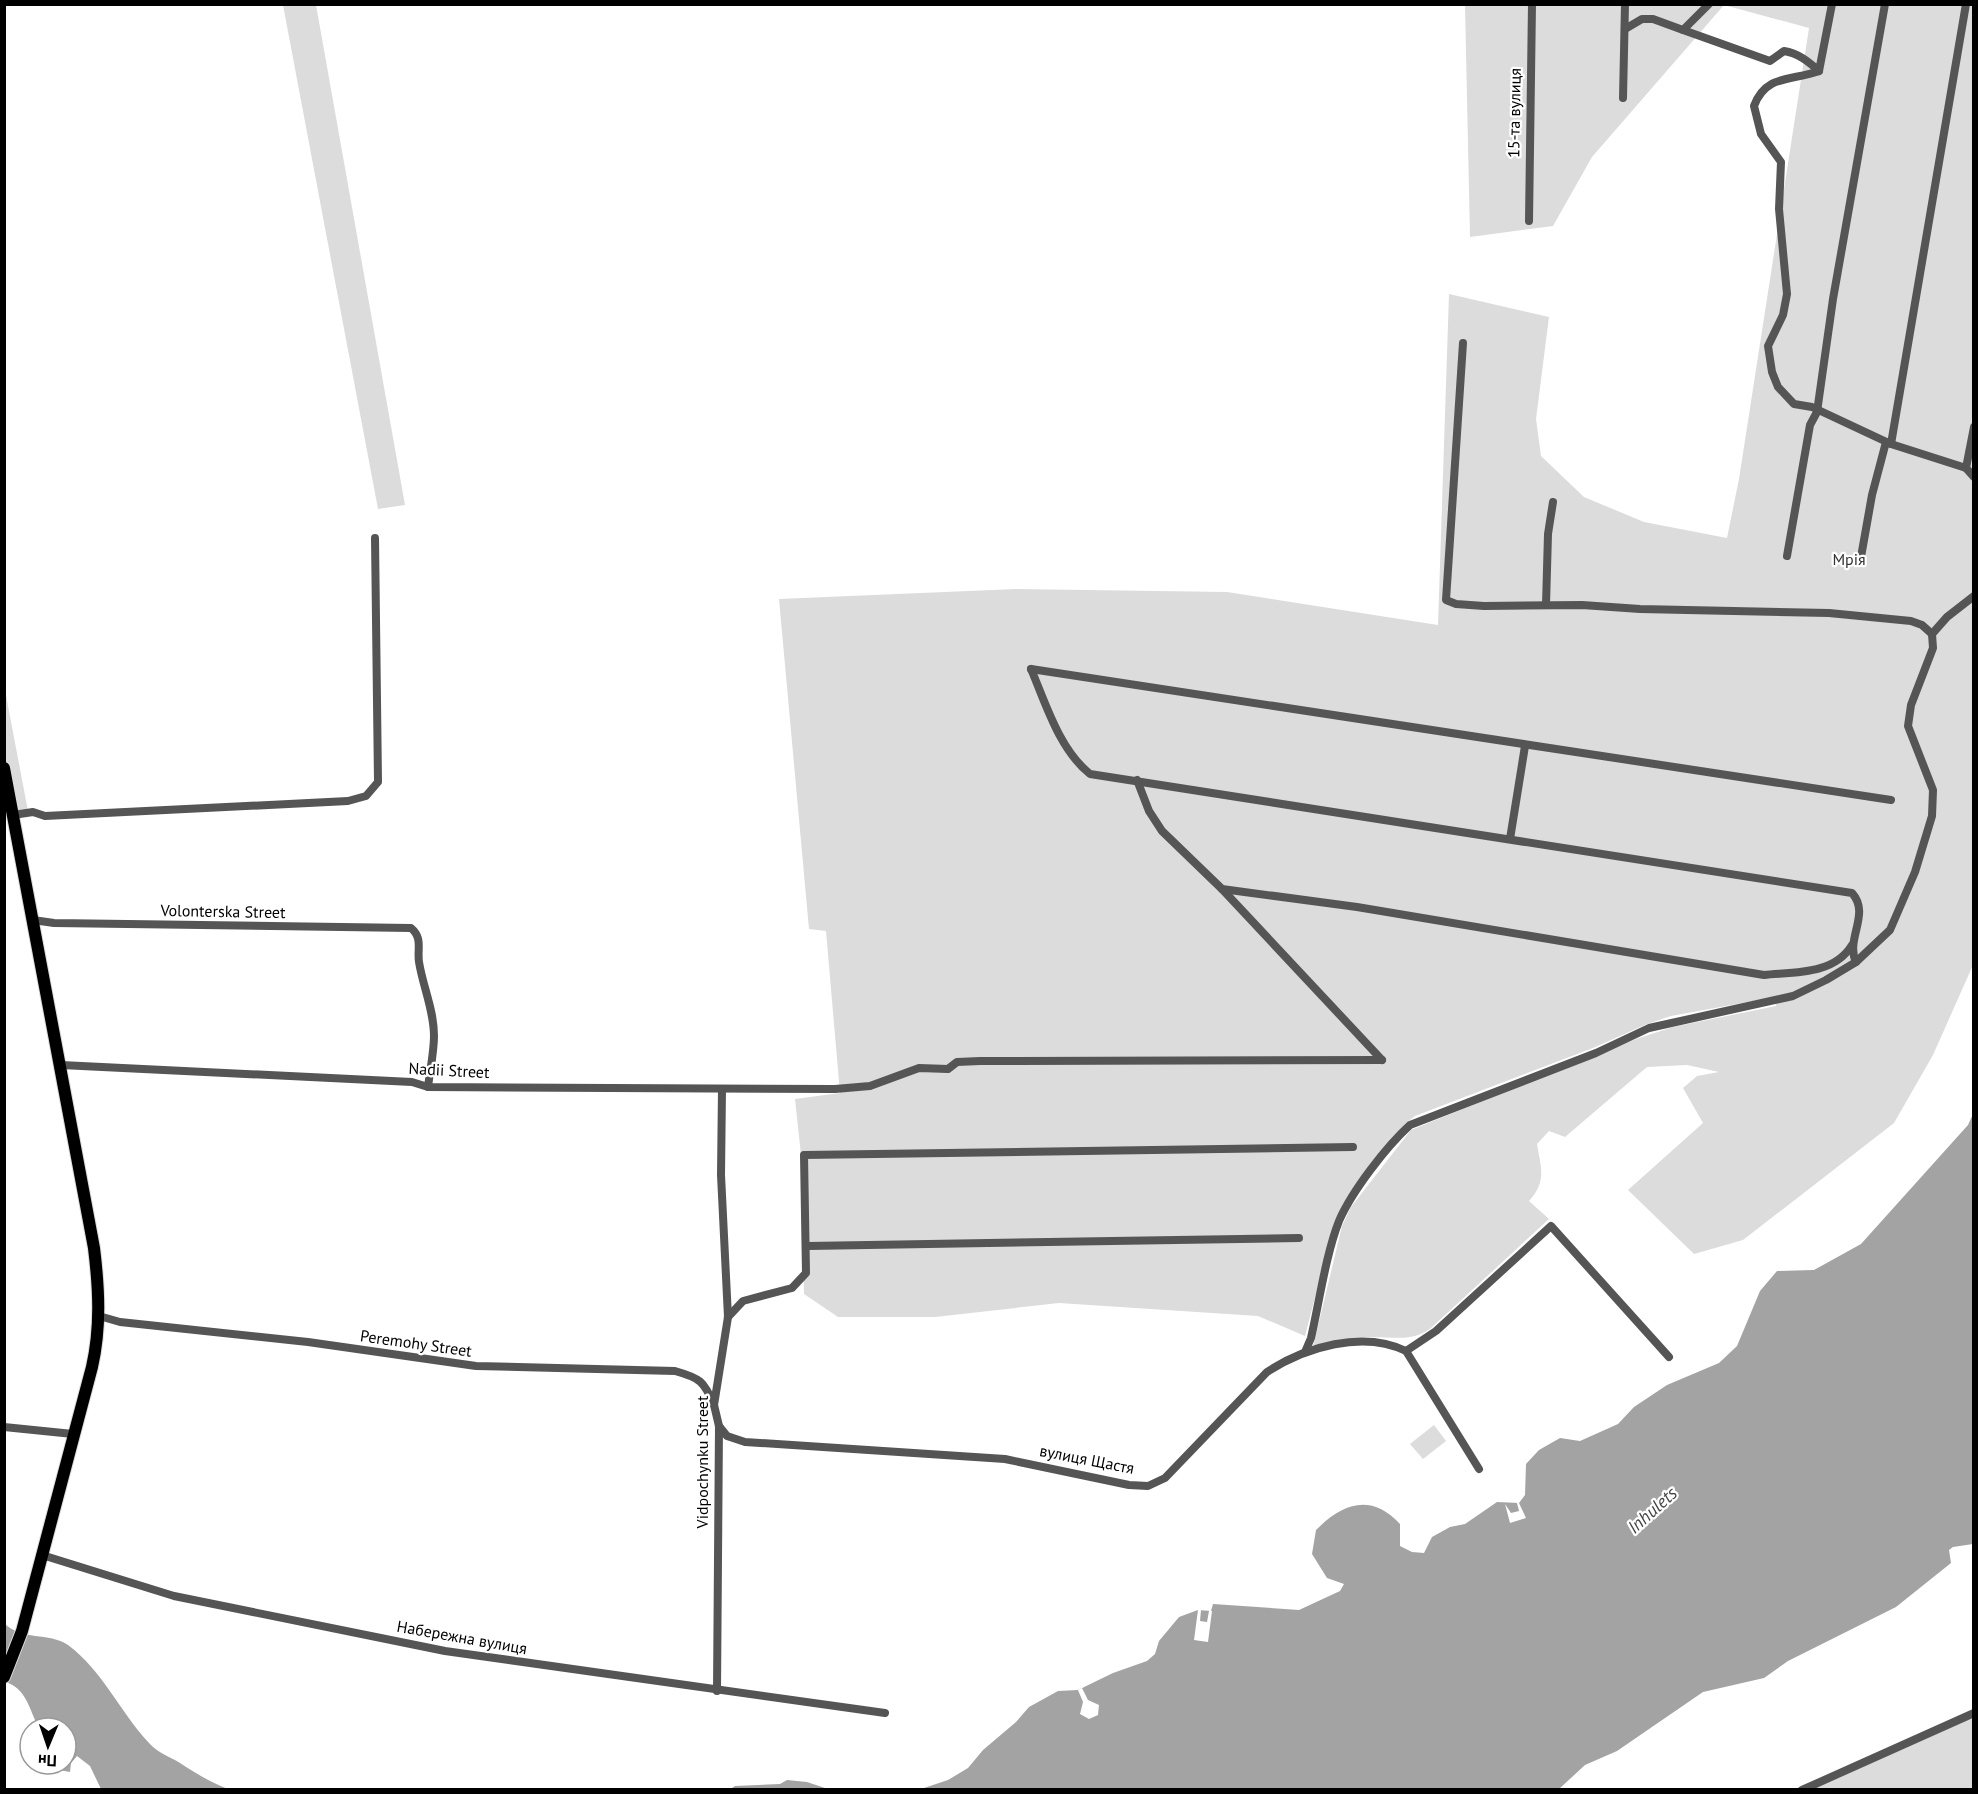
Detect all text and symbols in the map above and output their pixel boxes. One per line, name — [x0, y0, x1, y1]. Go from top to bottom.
street label: 15-та вулиця — [1503, 68, 1525, 158]
park label: Мрія — [1832, 549, 1866, 569]
street label: Volonterska Street — [159, 900, 286, 922]
street label: Nadii Street — [408, 1058, 491, 1082]
street label: Peremohy Street — [359, 1325, 474, 1361]
street label: Vidpochynku Street — [692, 1395, 712, 1529]
street label: вулиця Щастя — [1038, 1440, 1136, 1478]
water label: Inhulets — [1622, 1481, 1682, 1538]
street label: Набережна вулиця — [395, 1616, 529, 1658]
north arrow — [18, 1716, 78, 1776]
text: Пн — [38, 1751, 57, 1771]

